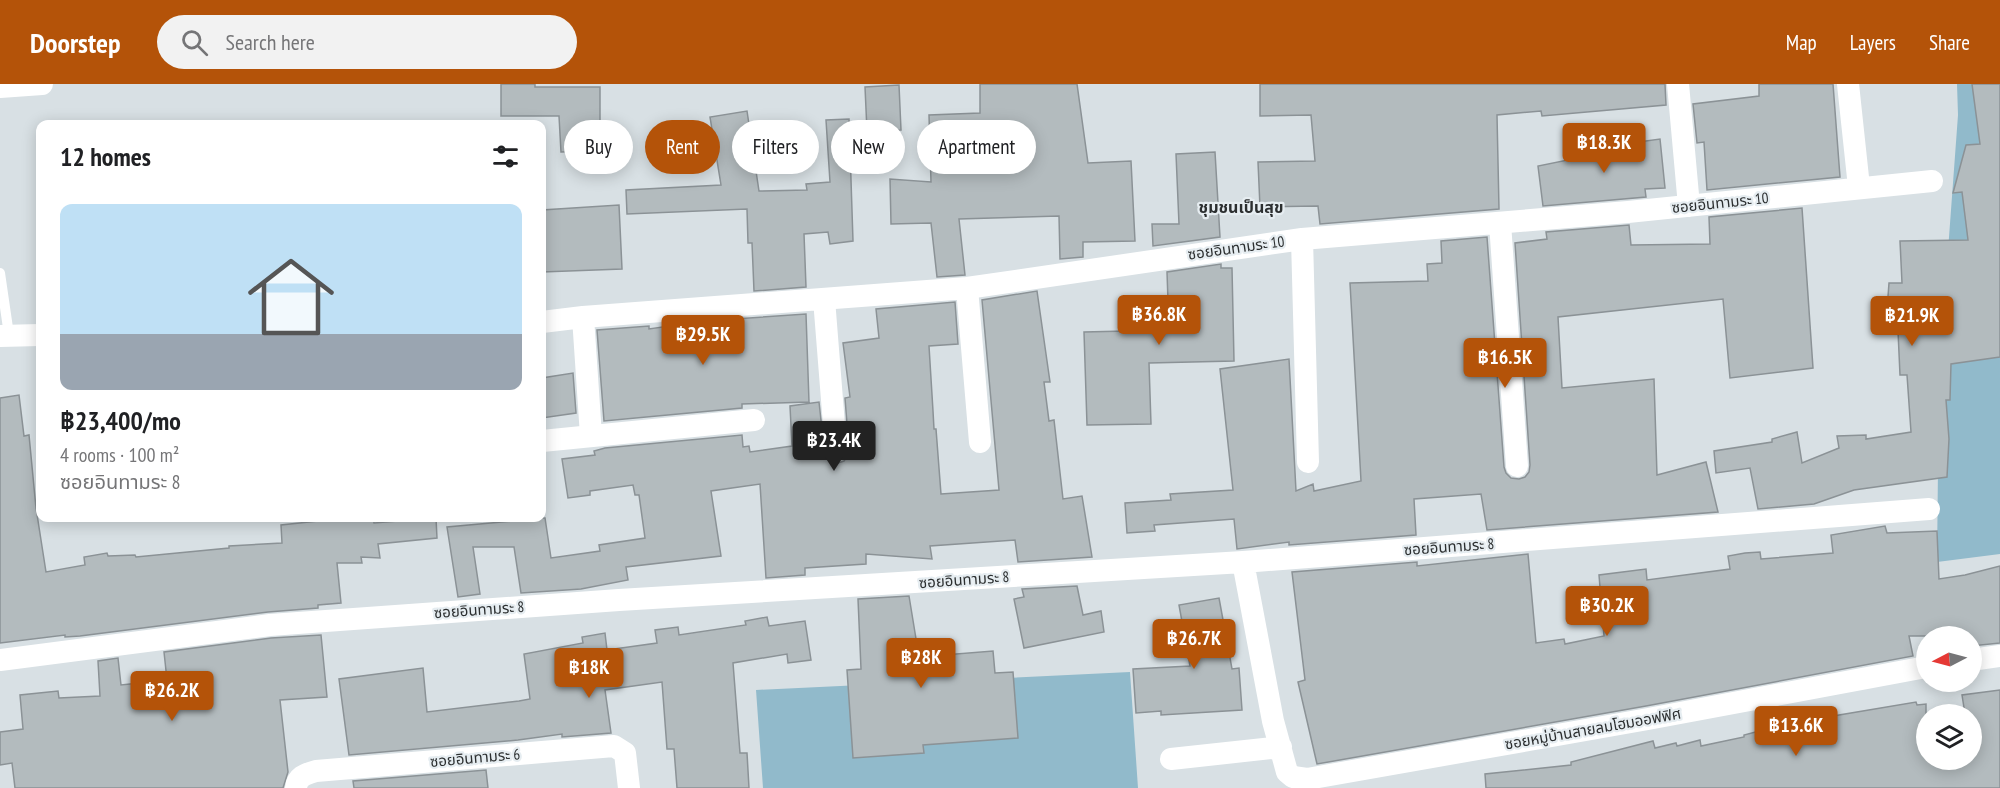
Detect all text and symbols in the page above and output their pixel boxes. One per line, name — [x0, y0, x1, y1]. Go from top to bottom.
search box — [157, 15, 577, 69]
text: Doorstep — [30, 24, 121, 61]
icon: search — [178, 26, 211, 59]
text: Search here — [226, 28, 315, 56]
text: Map — [1786, 29, 1817, 56]
text: Layers — [1850, 29, 1896, 56]
text: Share — [1929, 29, 1970, 56]
chip: Buy — [564, 120, 633, 174]
chip: Rent — [645, 120, 720, 174]
chip: Filters — [732, 120, 819, 174]
chip: New — [831, 120, 905, 174]
chip: Apartment — [917, 120, 1036, 174]
pin: ฿18.3K — [1555, 123, 1653, 174]
text: ฿18.3K — [1577, 129, 1631, 155]
text: 12 homes — [60, 140, 151, 173]
icon: filters — [489, 140, 522, 173]
street label: ซอยอินทามระ 10 — [1671, 188, 1770, 217]
district label: ชุมชนเป็นสุข — [1199, 197, 1283, 217]
street label: ซอยอินทามระ 10 — [1186, 231, 1286, 264]
icon: home — [237, 243, 345, 351]
pin: ฿36.8K — [1110, 295, 1208, 346]
pin: ฿21.9K — [1863, 296, 1961, 347]
text: ฿36.8K — [1132, 301, 1186, 327]
text: ฿21.9K — [1885, 302, 1939, 328]
pin: ฿29.5K — [654, 315, 752, 366]
text: ฿29.5K — [676, 321, 730, 347]
pin: ฿16.5K — [1456, 338, 1554, 389]
text: ฿16.5K — [1478, 344, 1532, 370]
text: ฿23,400/mo — [60, 404, 181, 437]
pin: ฿23.4K — [785, 421, 883, 472]
text: ฿23.4K — [807, 427, 861, 453]
text: 4 rooms · 100 m² — [60, 442, 179, 468]
text: ซอยอินทามระ 8 — [60, 469, 181, 495]
street label: ซอยอินทามระ 8 — [1403, 534, 1495, 559]
street label: ซอยอินทามระ 8 — [918, 567, 1010, 592]
pin: ฿30.2K — [1558, 586, 1656, 637]
text: ฿30.2K — [1580, 592, 1634, 618]
street label: ซอยอินทามระ 8 — [433, 597, 525, 622]
pin: ฿26.7K — [1145, 619, 1243, 670]
text: ฿26.7K — [1167, 625, 1221, 651]
north arrow — [1916, 626, 1982, 692]
map controls — [1916, 626, 1982, 770]
pin: ฿28K — [885, 638, 957, 689]
text: ฿28K — [900, 644, 942, 670]
pin: ฿18K — [553, 648, 625, 699]
text: ฿18K — [568, 654, 610, 680]
pin: ฿26.2K — [123, 671, 221, 722]
text: ฿26.2K — [145, 677, 199, 703]
street label: ซอยหมู่บ้านสายลมโฮมออฟฟิศ — [1503, 704, 1683, 753]
button: layers — [1916, 704, 1982, 770]
pin: ฿13.6K — [1747, 706, 1845, 757]
text: ฿13.6K — [1769, 712, 1823, 738]
street label: ซอยอินทามระ 6 — [429, 744, 521, 771]

